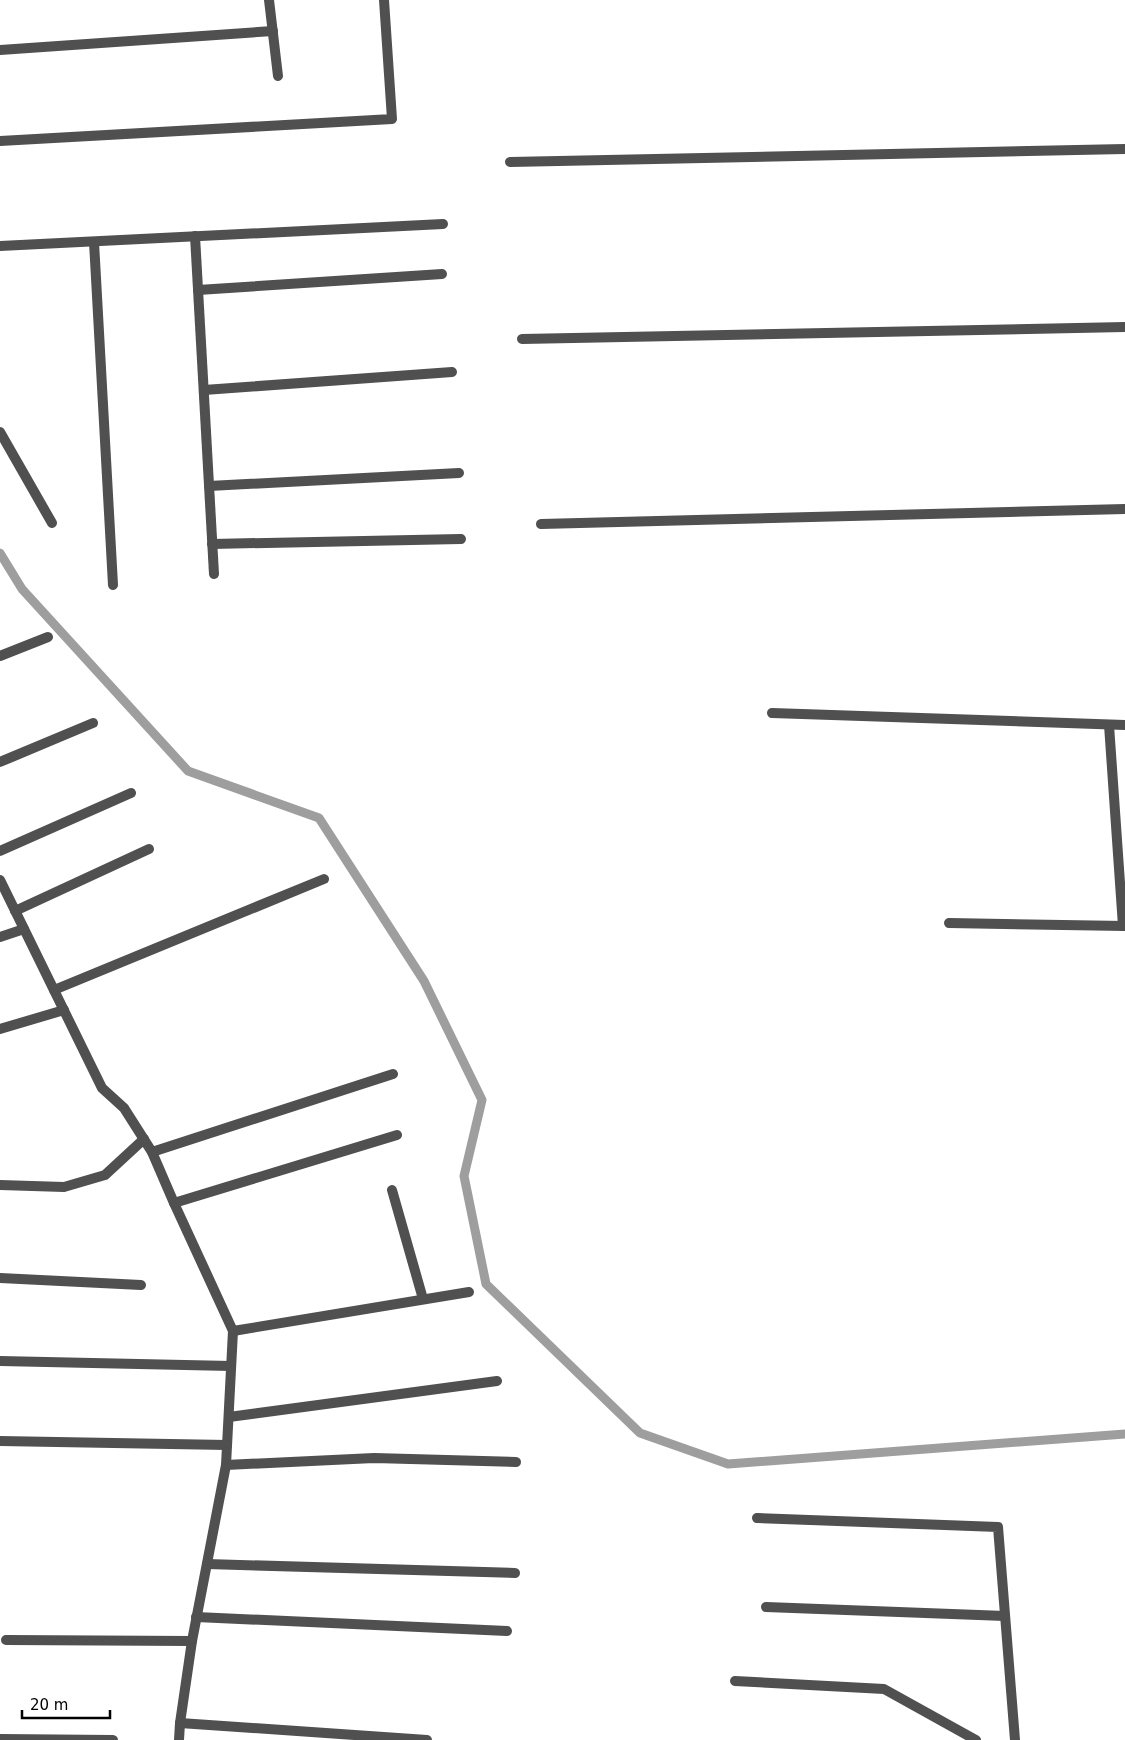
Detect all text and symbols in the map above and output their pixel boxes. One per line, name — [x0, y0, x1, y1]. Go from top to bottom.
scale bar — [22, 1688, 110, 1720]
text: 20 m — [30, 1696, 68, 1714]

